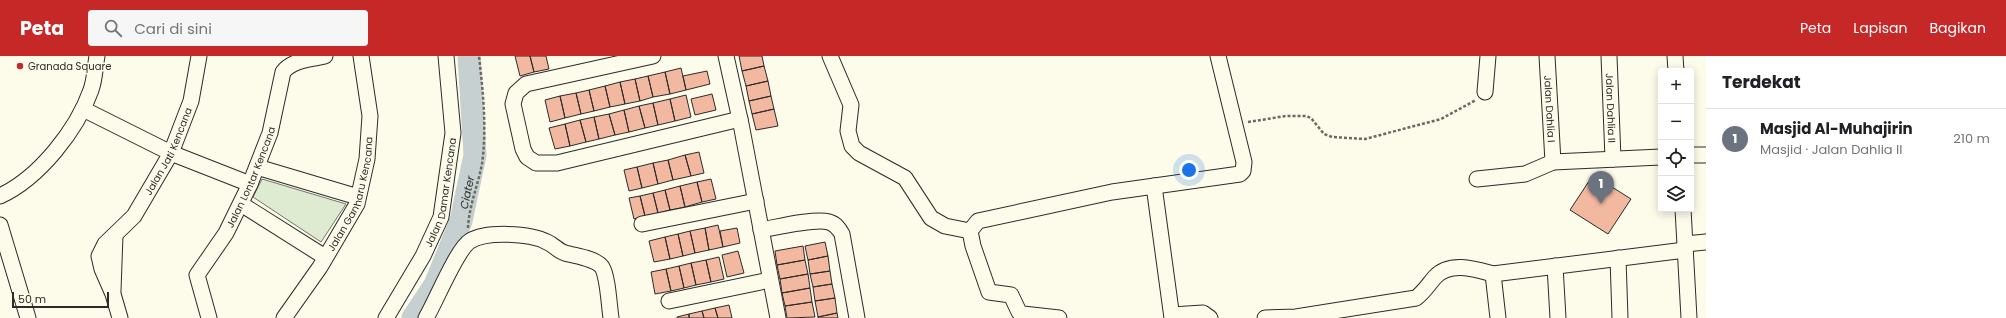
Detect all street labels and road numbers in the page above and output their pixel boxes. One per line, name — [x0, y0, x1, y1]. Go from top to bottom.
street label: Jalan Dahlia II — [1602, 73, 1619, 143]
street label: Jalan Dahlia I — [1540, 75, 1559, 143]
street label: Jalan Jati Kencana — [141, 105, 196, 198]
street label: Jalan Lontar Kencana — [223, 125, 279, 230]
street label: Jalan Ganharu Kencana — [324, 136, 377, 254]
street label: Jalan Damar Kencana — [421, 137, 460, 250]

